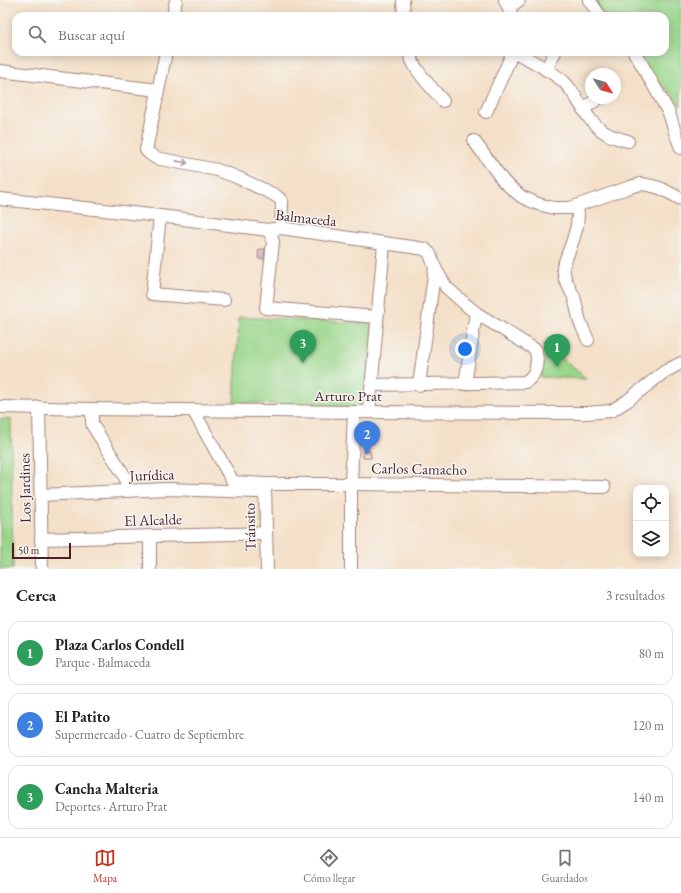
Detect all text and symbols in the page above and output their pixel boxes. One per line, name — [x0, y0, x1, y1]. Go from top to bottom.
search box — [12, 12, 669, 56]
icon: search — [26, 23, 48, 45]
text: Buscar aquí — [58, 25, 125, 44]
north arrow — [585, 68, 621, 104]
one-way arrow — [175, 159, 188, 167]
street label: Balmaceda — [275, 205, 337, 230]
pin: 3 — [290, 330, 316, 363]
pin: 1 — [544, 334, 570, 367]
your location — [455, 339, 475, 359]
street label: Arturo Prat — [313, 386, 382, 405]
pin: 2 — [354, 421, 380, 454]
street label: Los Jardines — [14, 453, 35, 523]
street label: Carlos Camacho — [371, 458, 467, 479]
street label: Jurídica — [127, 464, 175, 485]
map controls — [633, 485, 669, 557]
button: locate — [633, 485, 669, 521]
street label: Tránsito — [240, 503, 259, 551]
street label: El Alcalde — [124, 509, 182, 530]
button: layers — [633, 521, 669, 557]
scale bar — [12, 541, 71, 560]
text: 50 m — [18, 543, 39, 557]
text: Cerca — [16, 584, 56, 606]
text: 3 resultados — [606, 587, 665, 604]
text: Plaza Carlos Condell — [55, 635, 185, 654]
text: 1 — [27, 645, 33, 662]
text: 80 m — [639, 645, 664, 662]
text: Parque · Balmaceda — [55, 654, 151, 671]
text: El Patito — [55, 707, 110, 726]
text: 2 — [27, 717, 33, 734]
text: 120 m — [633, 717, 664, 734]
text: Supermercado · Cuatro de Septiembre — [55, 726, 244, 743]
text: Cancha Malteria — [55, 779, 158, 798]
text: 3 — [27, 789, 33, 806]
text: 140 m — [633, 789, 664, 806]
text: Deportes · Arturo Prat — [55, 798, 167, 815]
tab: Mapa — [93, 847, 117, 885]
tab: Cómo llegar — [303, 847, 355, 885]
tab: Guardados — [541, 847, 588, 885]

